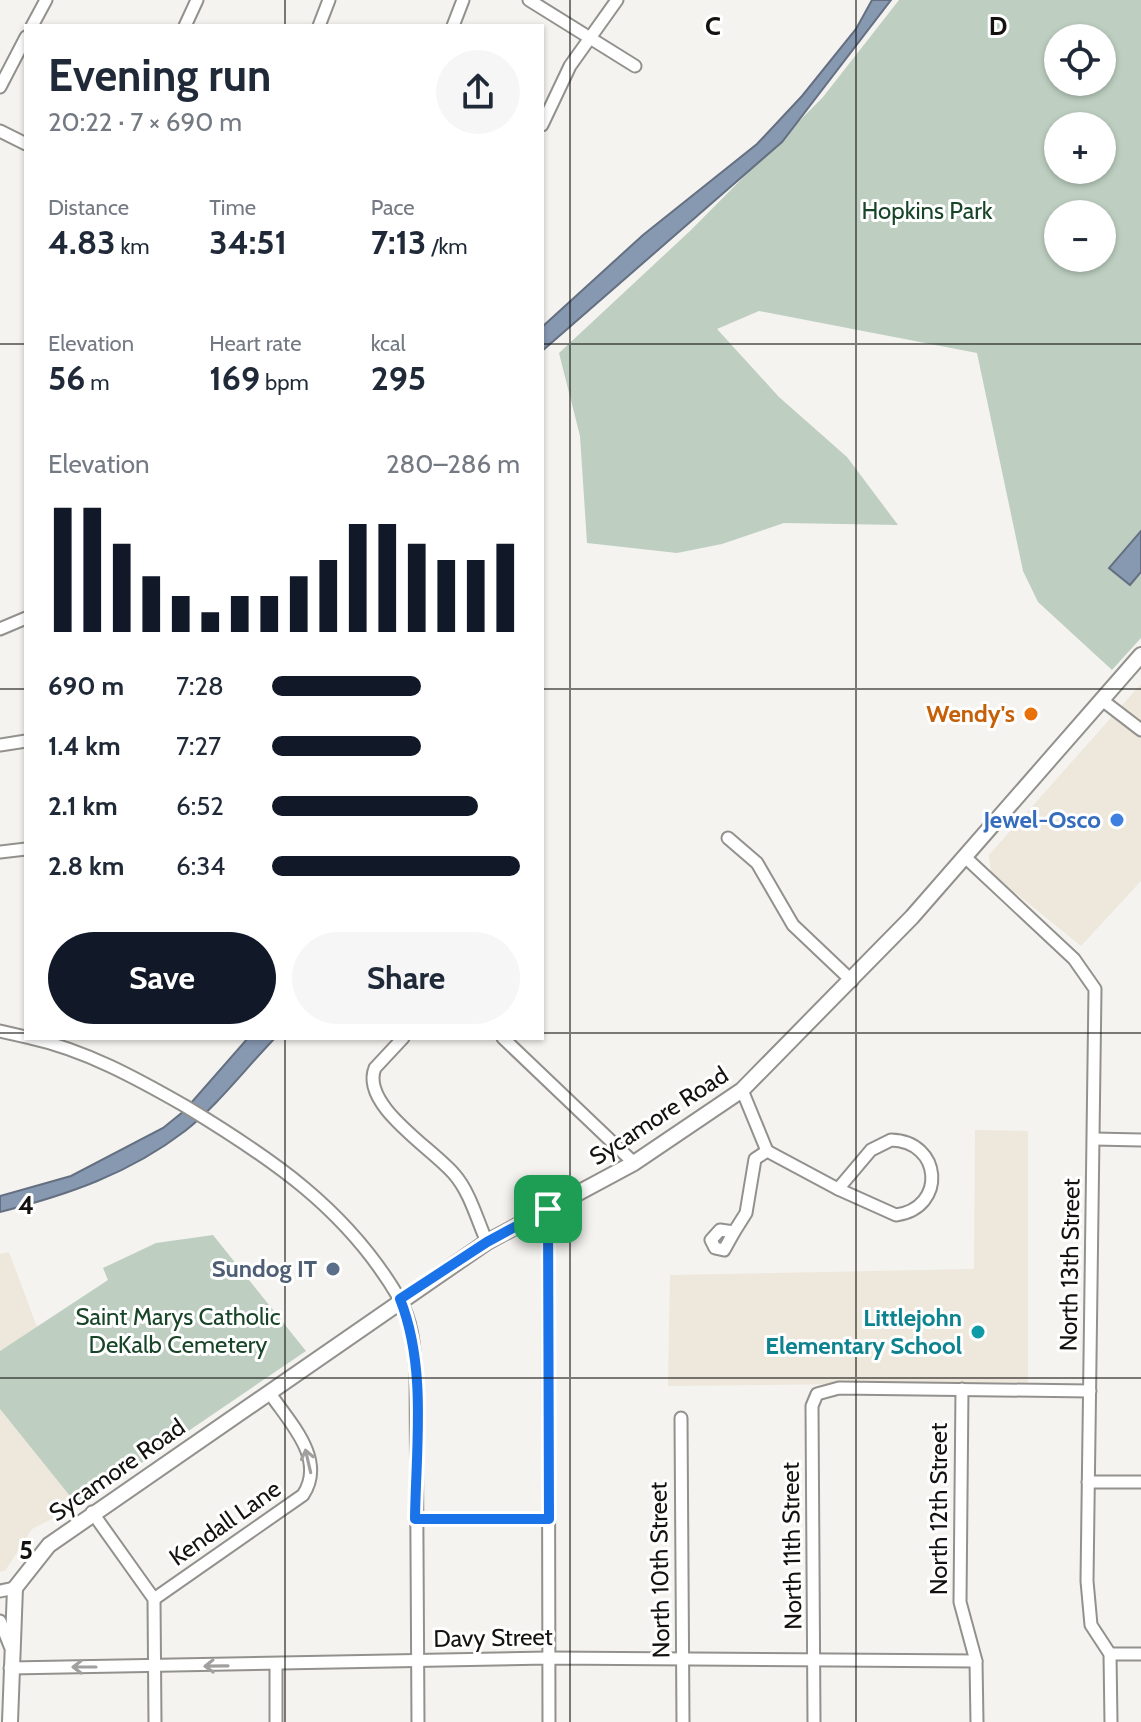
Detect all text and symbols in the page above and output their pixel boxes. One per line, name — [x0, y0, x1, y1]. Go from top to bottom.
text: C — [705, 10, 721, 42]
text: D — [989, 10, 1007, 42]
map controls — [1044, 24, 1116, 272]
button: locate — [1044, 24, 1116, 96]
text: Evening run — [48, 49, 271, 102]
button: share — [436, 50, 520, 134]
text: 20:22 · 7 × 690 m — [48, 106, 242, 138]
button: + — [1044, 112, 1116, 184]
text: Distance — [48, 194, 129, 221]
text: Time — [209, 194, 256, 221]
text: Pace — [371, 194, 415, 221]
park label: Hopkins Park — [861, 196, 993, 225]
button: − — [1044, 200, 1116, 272]
text: 4.83 — [48, 221, 116, 263]
text: 34:51 — [209, 221, 287, 263]
text: 7:13 — [371, 221, 426, 263]
text: km — [116, 233, 150, 260]
text: /km — [426, 233, 468, 260]
text: Elevation — [48, 330, 134, 357]
text: Heart rate — [209, 330, 301, 357]
text: kcal — [371, 330, 406, 357]
text: 56 — [48, 357, 85, 399]
text: 169 — [209, 357, 260, 399]
text: 295 — [371, 357, 426, 399]
text: m — [85, 369, 110, 396]
text: bpm — [260, 369, 309, 396]
text: Elevation — [48, 448, 150, 480]
text: 280–286 m — [386, 448, 520, 480]
text: 690 m — [48, 670, 124, 702]
text: 7:28 — [176, 670, 224, 702]
place label: Wendy's — [926, 699, 1015, 728]
marker: Wendy's — [1022, 705, 1040, 723]
text: 1.4 km — [48, 730, 121, 762]
text: 7:27 — [176, 730, 221, 762]
text: 2.1 km — [48, 790, 118, 822]
text: 6:52 — [176, 790, 224, 822]
place label: Jewel-Osco — [982, 805, 1101, 834]
marker: Jewel-Osco — [1108, 811, 1126, 829]
text: 2.8 km — [48, 850, 124, 882]
text: 6:34 — [176, 850, 225, 882]
button: Save — [48, 932, 276, 1024]
button: Share — [292, 932, 520, 1024]
street label: Sycamore Road — [584, 1060, 733, 1171]
pin — [514, 1175, 582, 1243]
street label: North 13th Street — [1053, 1178, 1086, 1352]
icon: arrive — [526, 1187, 570, 1231]
text: 4 — [18, 1189, 34, 1221]
place label: Sundog IT — [212, 1254, 317, 1283]
marker: Sundog IT — [324, 1260, 342, 1278]
park label: Saint Marys Catholic DeKalb Cemetery — [75, 1302, 281, 1359]
place label: Littlejohn Elementary School — [765, 1303, 962, 1360]
marker: Littlejohn Elementary School — [969, 1323, 987, 1341]
street label: Sycamore Road — [43, 1412, 190, 1527]
street label: North 12th Street — [924, 1423, 953, 1595]
one-way arrow — [300, 1449, 315, 1474]
street label: North 11th Street — [776, 1462, 807, 1630]
street label: Kendall Lane — [163, 1474, 286, 1572]
street label: North 10th Street — [643, 1481, 676, 1659]
text: 5 — [19, 1534, 33, 1566]
street label: Davy Street — [433, 1622, 553, 1653]
one-way arrow — [203, 1658, 230, 1674]
one-way arrow — [71, 1659, 98, 1675]

